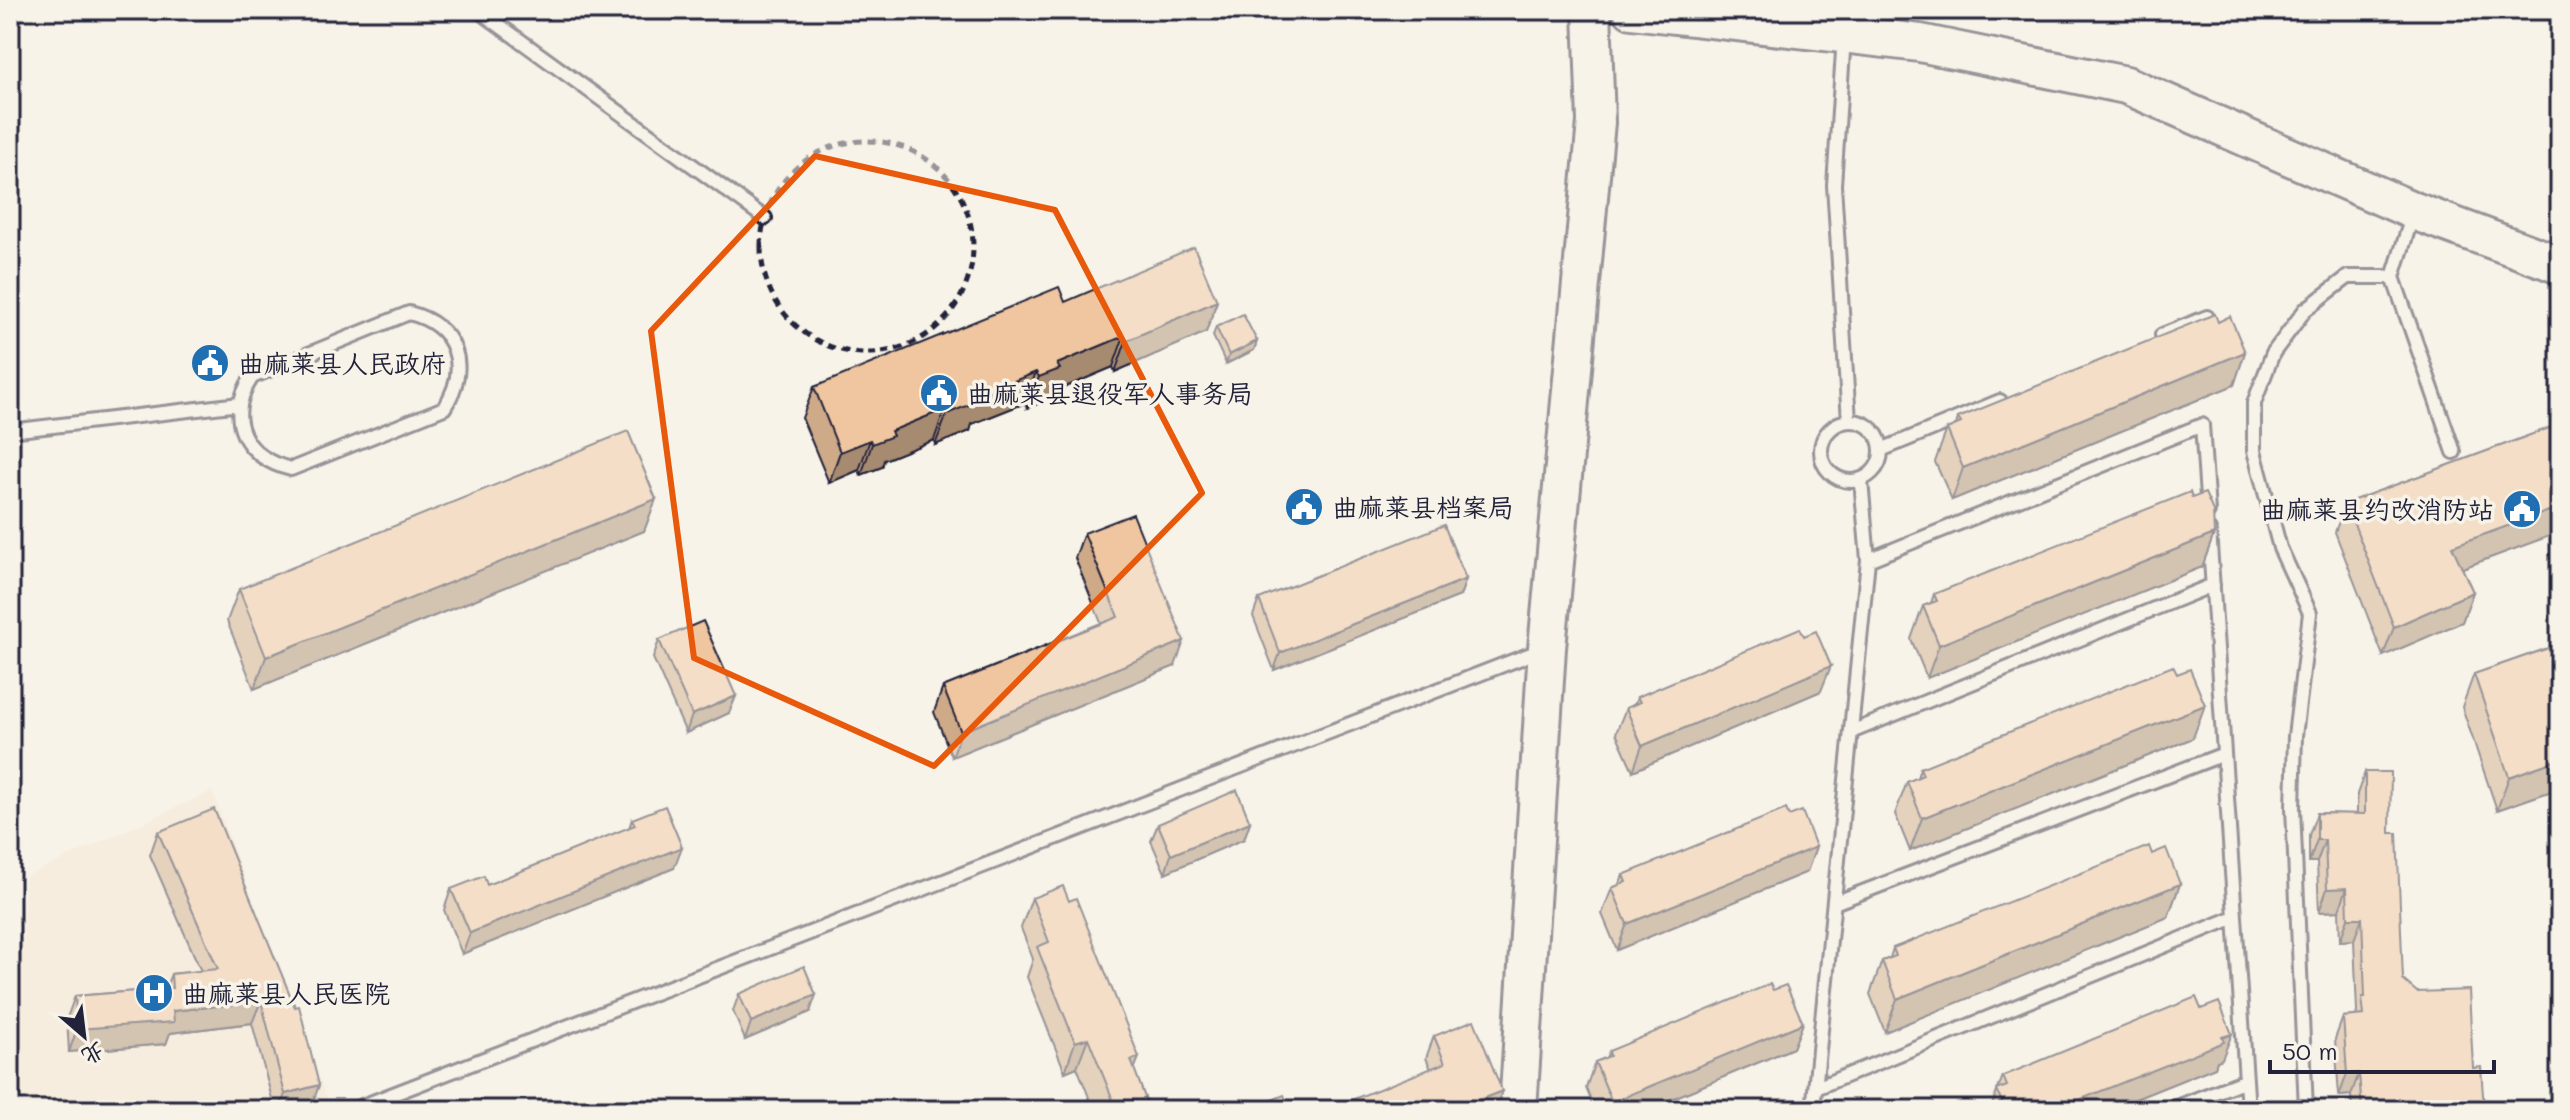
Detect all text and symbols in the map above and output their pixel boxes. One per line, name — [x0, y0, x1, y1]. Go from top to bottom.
public building icon: 曲麻莱县人民政府 — [189, 342, 231, 384]
place label: 曲麻莱县人民政府 — [238, 346, 446, 380]
public building icon: 曲麻莱县退役军人事务局 — [918, 372, 960, 414]
place label: 曲麻莱县退役军人事务局 — [967, 376, 1253, 410]
public building icon: 曲麻莱县档案局 — [1283, 486, 1325, 528]
public building icon: 曲麻莱县约改消防站 — [2501, 488, 2543, 530]
place label: 曲麻莱县档案局 — [1332, 490, 1514, 524]
place label: 曲麻莱县约改消防站 — [2260, 492, 2494, 526]
hospital icon: 曲麻莱县人民医院 — [133, 972, 175, 1014]
place label: 曲麻莱县人民医院 — [182, 976, 390, 1010]
north arrow — [44, 996, 124, 1076]
scale bar — [2270, 1024, 2494, 1074]
text: 50 m — [2282, 1035, 2338, 1066]
text: 北 — [77, 1036, 110, 1072]

